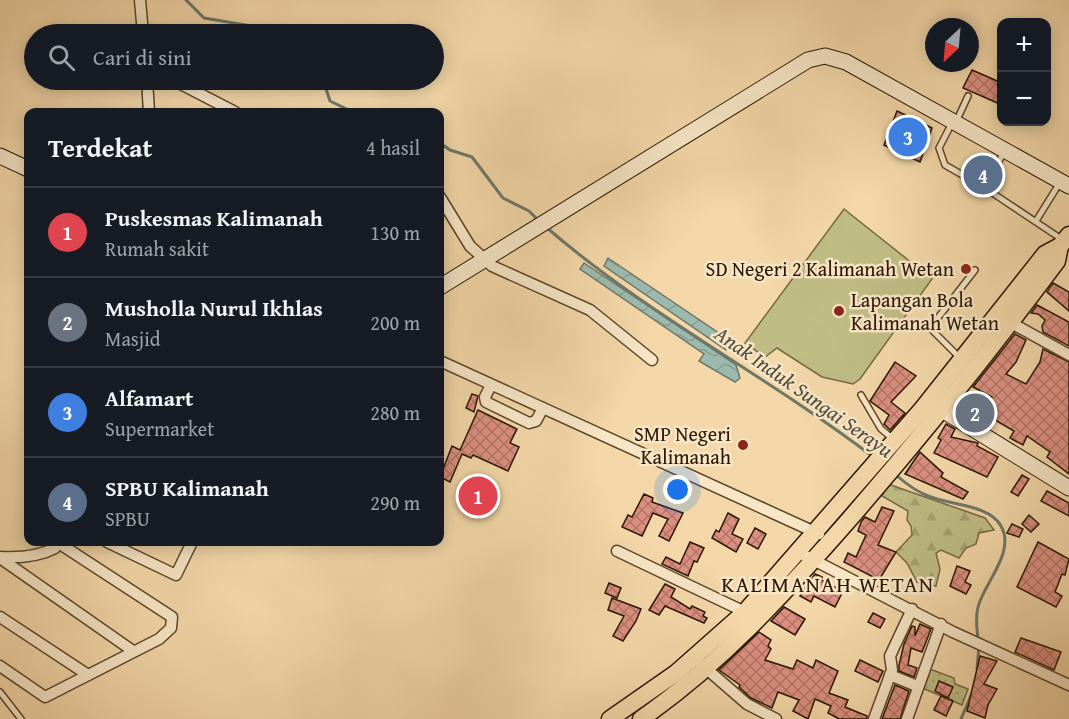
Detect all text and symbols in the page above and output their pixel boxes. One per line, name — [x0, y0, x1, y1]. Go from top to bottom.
north arrow — [925, 18, 979, 72]
map controls — [997, 18, 1051, 126]
button: + — [997, 18, 1051, 72]
search box — [24, 24, 444, 90]
icon: search — [45, 41, 78, 74]
text: Cari di sini — [93, 41, 192, 73]
button: − — [997, 72, 1051, 126]
pin: 3 — [888, 114, 928, 160]
text: Terdekat — [48, 128, 152, 167]
text: 4 hasil — [366, 133, 420, 162]
pin: 4 — [964, 152, 1002, 198]
text: Puskesmas Kalimanah — [105, 202, 323, 234]
text: 1 — [62, 218, 73, 247]
text: 130 m — [370, 218, 420, 247]
text: Rumah sakit — [105, 234, 209, 263]
place label: SD Negeri 2 Kalimanah Wetan — [706, 254, 954, 283]
marker: SD Negeri 2 Kalimanah Wetan — [959, 262, 973, 276]
place label: Lapangan Bola Kalimanah Wetan — [851, 285, 999, 337]
text: Musholla Nurul Ikhlas — [105, 292, 323, 324]
marker: Lapangan Bola Kalimanah Wetan — [832, 304, 846, 318]
text: 2 — [62, 308, 73, 337]
text: 200 m — [370, 308, 420, 337]
water label: Anak Induk Sungai Serayu — [708, 317, 900, 465]
text: Masjid — [105, 324, 160, 353]
text: Alfamart — [105, 382, 193, 414]
pin: 2 — [956, 390, 994, 436]
text: 3 — [62, 398, 73, 427]
text: 280 m — [370, 398, 420, 427]
text: Supermarket — [105, 414, 214, 443]
place label: SMP Negeri Kalimanah — [634, 419, 731, 471]
marker: SMP Negeri Kalimanah — [736, 438, 750, 452]
text: SPBU Kalimanah — [105, 472, 269, 504]
pin: 1 — [458, 474, 498, 518]
your location — [663, 475, 692, 504]
text: 4 — [62, 488, 73, 517]
text: 290 m — [370, 488, 420, 517]
text: SPBU — [105, 504, 150, 533]
district label: KALIMANAH WETAN — [721, 568, 935, 600]

